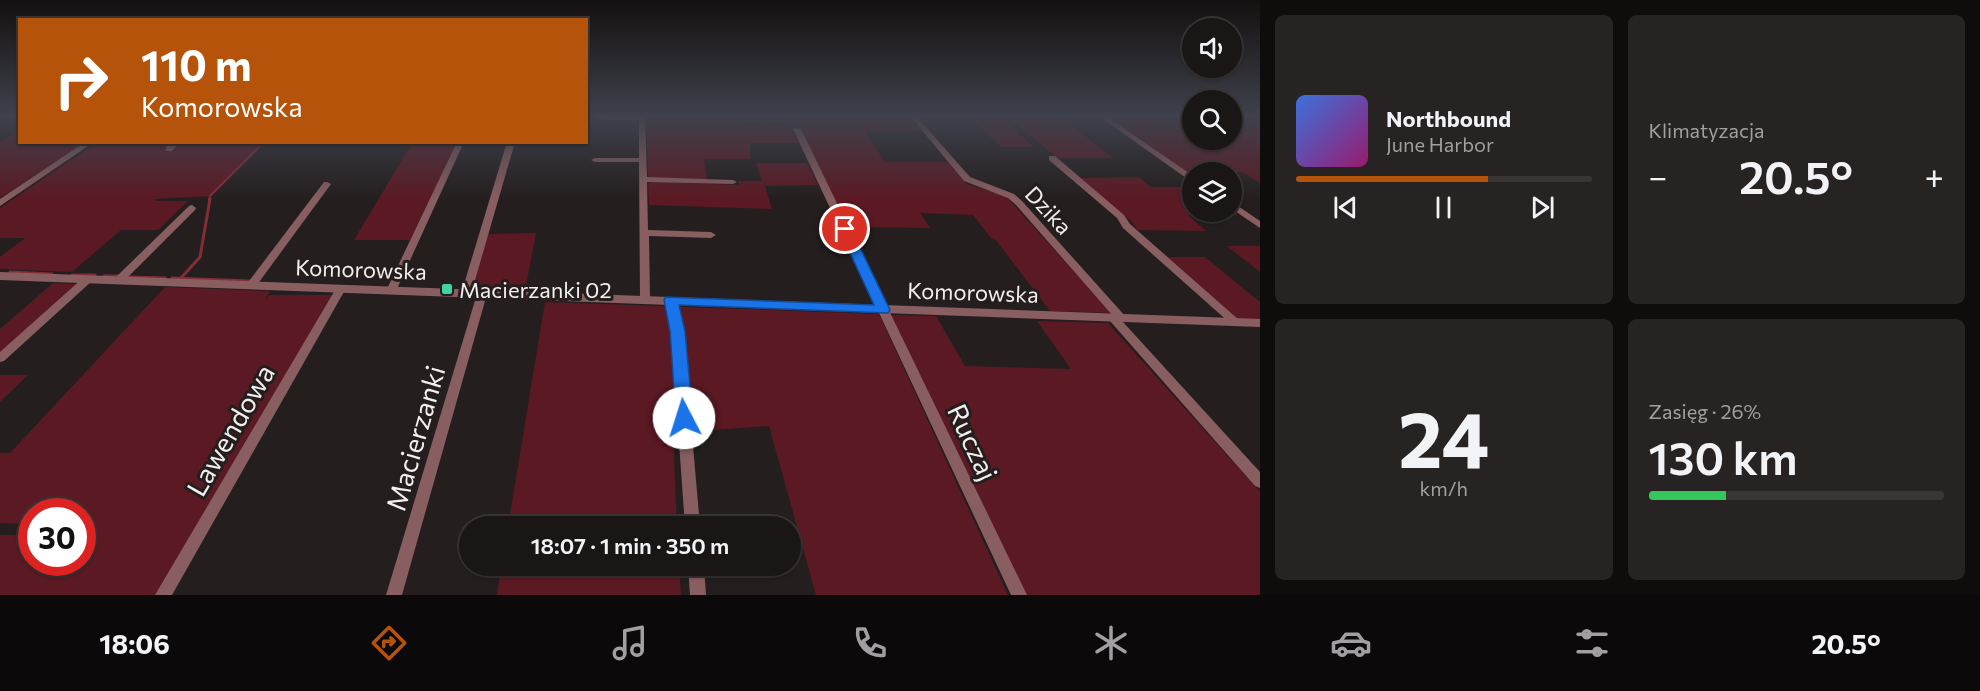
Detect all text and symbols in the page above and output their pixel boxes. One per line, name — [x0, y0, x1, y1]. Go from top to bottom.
map controls — [1182, 18, 1242, 222]
button: sound — [1182, 18, 1242, 78]
text: 110 m — [141, 38, 252, 90]
icon: right — [42, 42, 120, 120]
text: Komorowska — [141, 90, 303, 123]
button: search — [1182, 90, 1242, 150]
text: Northbound — [1386, 105, 1511, 132]
text: Klimatyzacja — [1649, 118, 1764, 142]
text: June Harbor — [1386, 132, 1494, 156]
text: 20.5° — [1739, 148, 1853, 203]
text: − — [1649, 155, 1667, 196]
text: + — [1925, 155, 1944, 196]
button: layers — [1182, 162, 1242, 222]
street label: Dzika — [1020, 180, 1078, 240]
icon: previous — [1329, 191, 1362, 224]
icon: pause — [1427, 191, 1460, 224]
icon: next — [1526, 191, 1559, 224]
pin — [819, 203, 870, 254]
icon: arrive — [828, 212, 861, 245]
street label: Komorowska — [295, 253, 427, 285]
place label: Macierzanki 02 — [459, 276, 612, 303]
street label: Komorowska — [907, 276, 1039, 308]
marker: Macierzanki 02 — [440, 282, 454, 296]
street label: Lawendowa — [179, 358, 281, 502]
street label: Macierzanki — [379, 362, 451, 514]
position arrow — [652, 386, 716, 450]
text: 24 — [1398, 389, 1489, 484]
street label: Ruczaj — [941, 398, 1005, 486]
text: Zasięg · 26% — [1649, 399, 1761, 423]
text: 130 km — [1649, 429, 1797, 484]
text: km/h — [1419, 476, 1468, 500]
speed limit sign: 30 — [18, 498, 96, 576]
text: 18:07 · 1 min · 350 m — [531, 532, 729, 559]
icon: directions — [368, 622, 410, 664]
icon: music — [609, 622, 651, 664]
icon: phone — [849, 622, 891, 664]
icon: climate — [1090, 622, 1132, 664]
icon: car — [1330, 622, 1372, 664]
icon: filters — [1571, 622, 1613, 664]
text: 18:06 — [99, 627, 170, 660]
text: 20.5° — [1811, 627, 1881, 660]

